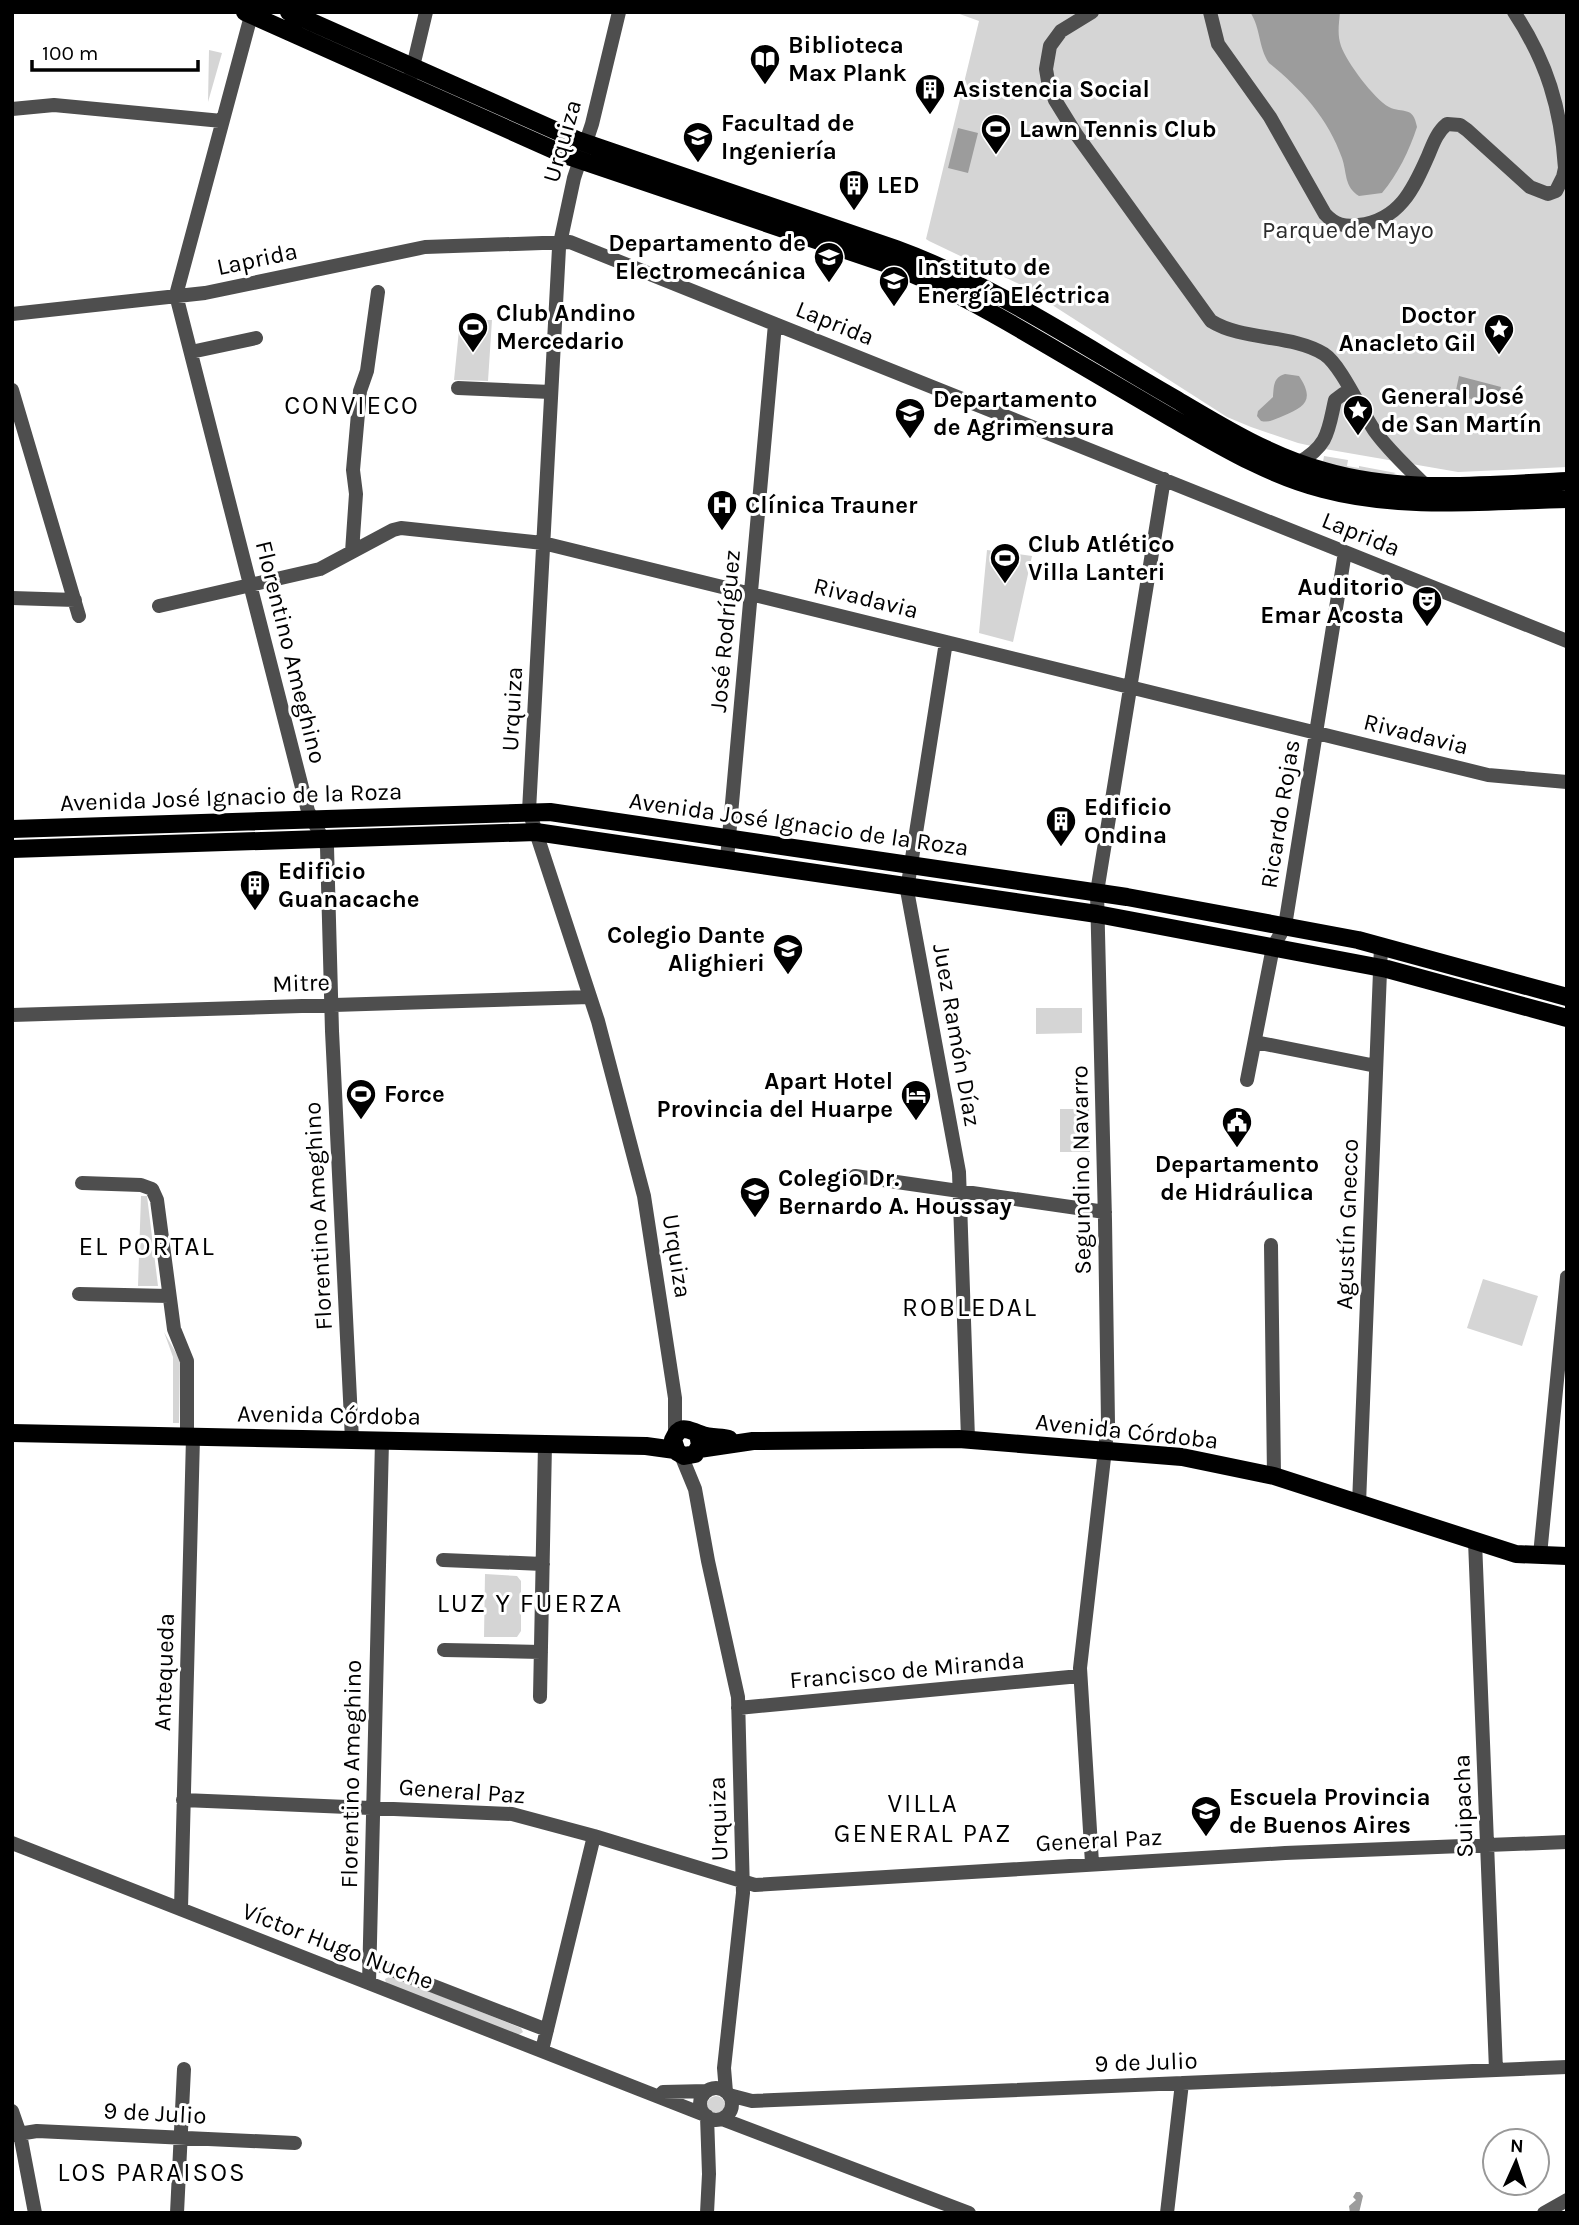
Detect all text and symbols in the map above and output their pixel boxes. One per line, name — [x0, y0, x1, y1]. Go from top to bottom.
scale bar — [32, 28, 198, 72]
place label: Biblioteca Max Plank — [788, 31, 907, 87]
text: 100 m — [42, 41, 99, 65]
library icon: Biblioteca Max Plank — [748, 42, 782, 86]
building icon: Asistencia Social — [913, 72, 947, 116]
place label: Asistencia Social — [953, 75, 1150, 103]
street label: Urquiza — [537, 96, 587, 186]
place label: Facultad de Ingeniería — [721, 109, 854, 165]
sports icon: Lawn Tennis Club — [979, 112, 1013, 156]
place label: Lawn Tennis Club — [1019, 115, 1216, 143]
school or university icon: Facultad de Ingeniería — [681, 120, 715, 164]
building icon: LED — [837, 168, 871, 212]
place label: LED — [877, 171, 919, 199]
park label: Parque de Mayo — [1262, 216, 1434, 244]
place label: Departamento de Electromecánica — [608, 229, 806, 285]
street label: Laprida — [214, 237, 300, 281]
school or university icon: Departamento de Electromecánica — [812, 240, 846, 284]
place label: Instituto de Energía Eléctrica — [917, 253, 1110, 309]
school or university icon: Instituto de Energía Eléctrica — [877, 264, 911, 308]
street label: Laprida — [792, 295, 878, 351]
place label: Club Andino Mercedario — [496, 299, 635, 355]
place label: Doctor Anacleto Gil — [1339, 301, 1477, 357]
sports icon: Club Andino Mercedario — [456, 310, 490, 354]
place icon: Doctor Anacleto Gil — [1482, 312, 1516, 356]
place label: General José de San Martín — [1381, 382, 1542, 438]
place label: Departamento de Agrimensura — [933, 385, 1114, 441]
district label: CONVIECO — [284, 390, 420, 421]
place icon: General José de San Martín — [1341, 393, 1375, 437]
school or university icon: Departamento de Agrimensura — [893, 396, 927, 440]
hospital icon: Clínica Trauner — [705, 488, 739, 532]
place label: Clínica Trauner — [745, 491, 918, 519]
street label: Laprida — [1318, 506, 1404, 562]
place label: Club Atlético Villa Lanteri — [1028, 530, 1175, 586]
street label: Florentino Ameghino — [250, 538, 332, 766]
sports icon: Club Atlético Villa Lanteri — [988, 541, 1022, 585]
street label: José Rodríguez — [704, 549, 746, 713]
street label: Rivadavia — [811, 571, 921, 625]
place label: Auditorio Emar Acosta — [1260, 573, 1404, 629]
theatre icon: Auditorio Emar Acosta — [1410, 584, 1444, 628]
street label: Urquiza — [496, 666, 528, 752]
street label: Rivadavia — [1361, 707, 1471, 761]
street label: Ricardo Rojas — [1254, 738, 1306, 890]
street label: Avenida José Ignacio de la Roza — [59, 777, 403, 817]
street label: Avenida José Ignacio de la Roza — [627, 786, 971, 862]
place label: Edificio Ondina — [1084, 793, 1172, 849]
building icon: Edificio Ondina — [1044, 804, 1078, 848]
place label: Edificio Guanacache — [278, 857, 419, 913]
building icon: Edificio Guanacache — [238, 868, 272, 912]
place label: Colegio Dante Alighieri — [607, 921, 765, 977]
school or university icon: Colegio Dante Alighieri — [771, 932, 805, 976]
street label: Juez Ramón Díaz — [927, 942, 987, 1128]
street label: Mitre — [272, 968, 330, 998]
street label: Segundino Navarro — [1065, 1065, 1097, 1275]
place label: Apart Hotel Provincia del Huarpe — [656, 1067, 893, 1123]
sports icon: Force — [344, 1077, 378, 1121]
hotel icon: Apart Hotel Provincia del Huarpe — [899, 1078, 933, 1122]
place label: Force — [384, 1080, 445, 1108]
street label: Florentino Ameghino — [298, 1101, 338, 1331]
public building icon: Departamento de Hidráulica — [1220, 1105, 1254, 1149]
street label: Agustín Gnecco — [1330, 1138, 1364, 1310]
place label: Departamento de Hidráulica — [1155, 1150, 1319, 1206]
place label: Colegio Dr. Bernardo A. Houssay — [778, 1164, 1012, 1220]
school or university icon: Colegio Dr. Bernardo A. Houssay — [738, 1175, 772, 1219]
street label: Urquiza — [657, 1212, 697, 1300]
district label: EL PORTAL — [78, 1231, 216, 1262]
district label: ROBLEDAL — [902, 1292, 1038, 1323]
street label: Avenida Córdoba — [237, 1399, 421, 1431]
street label: Avenida Córdoba — [1034, 1407, 1220, 1455]
district label: LUZ Y FUERZA — [437, 1588, 623, 1619]
street label: Antequeda — [148, 1613, 180, 1731]
street label: Francisco de Miranda — [788, 1646, 1026, 1694]
street label: Florentino Ameghino — [335, 1659, 367, 1889]
street label: Suipacha — [1447, 1754, 1479, 1858]
street label: General Paz — [398, 1773, 526, 1809]
street label: Urquiza — [703, 1776, 733, 1862]
place label: Escuela Provincia de Buenos Aires — [1229, 1783, 1430, 1839]
district label: VILLA GENERAL PAZ — [834, 1788, 1012, 1849]
school or university icon: Escuela Provincia de Buenos Aires — [1189, 1794, 1223, 1838]
street label: General Paz — [1035, 1823, 1163, 1857]
street label: Víctor Hugo Nuche — [238, 1897, 438, 1995]
street label: 9 de Julio — [1094, 2046, 1198, 2078]
street label: 9 de Julio — [103, 2096, 207, 2130]
north arrow — [1481, 2127, 1551, 2197]
text: N — [1509, 2135, 1524, 2157]
district label: LOS PARAISOS — [57, 2157, 247, 2188]

